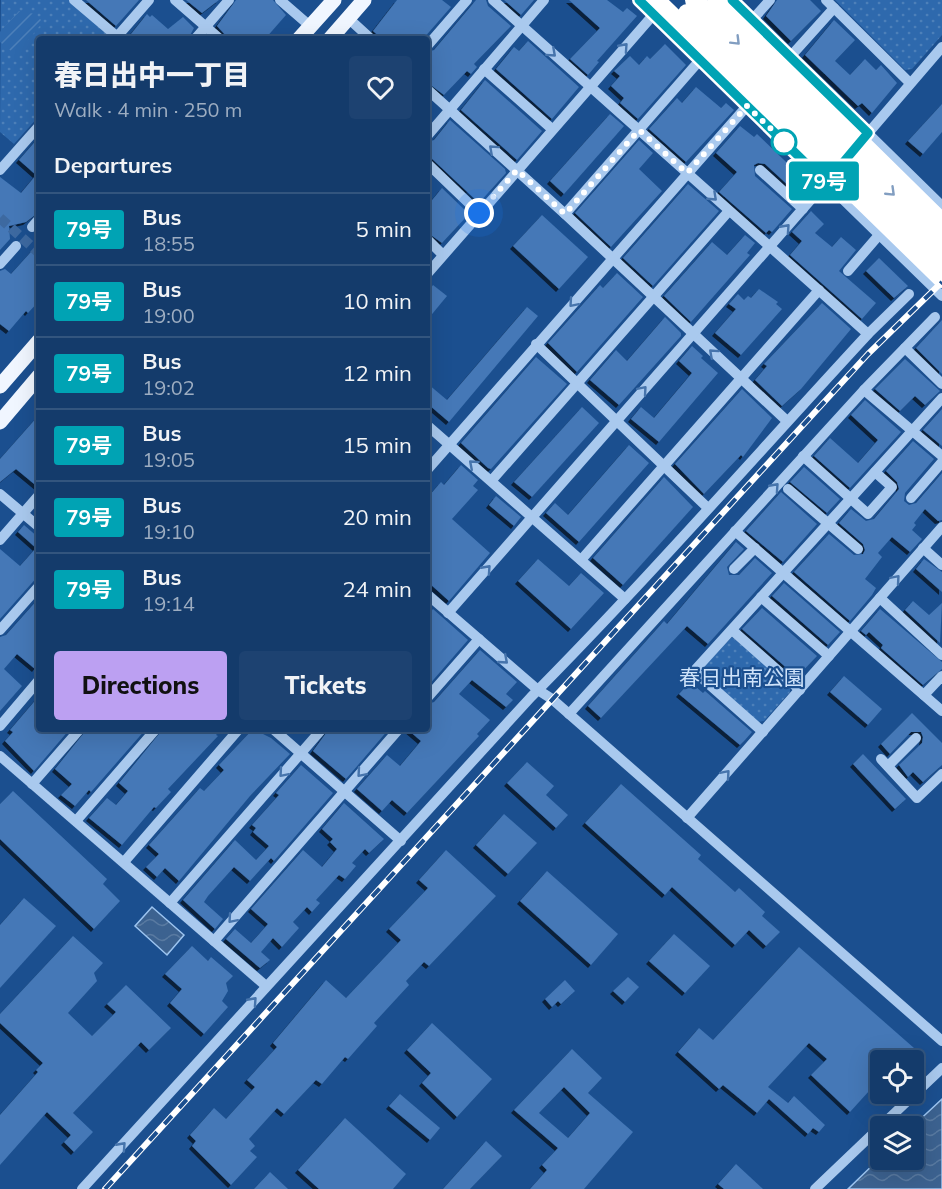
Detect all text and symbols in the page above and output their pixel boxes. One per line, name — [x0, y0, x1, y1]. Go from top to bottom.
one-way arrow — [728, 34, 739, 45]
one-way arrow — [617, 43, 628, 54]
one-way arrow — [545, 46, 556, 57]
button: heart — [349, 56, 412, 119]
text: 春日出中一丁目 — [54, 57, 250, 92]
text: Walk · 4 min · 250 m — [54, 97, 242, 122]
unlabelled marker — [771, 129, 797, 155]
one-way arrow — [489, 145, 500, 156]
text: Departures — [54, 151, 172, 179]
line badge: 79号 — [790, 162, 858, 201]
text: 79号 — [801, 168, 847, 194]
one-way arrow — [884, 185, 894, 196]
one-way arrow — [706, 190, 716, 201]
your location — [464, 198, 494, 228]
text: Bus — [142, 203, 182, 231]
text: 5 min — [356, 215, 412, 243]
text: 79号 — [66, 216, 112, 242]
one-way arrow — [779, 224, 790, 235]
text: 18:55 — [142, 231, 195, 256]
text: Bus — [142, 275, 182, 303]
text: 10 min — [342, 287, 412, 315]
text: 79号 — [66, 288, 112, 314]
one-way arrow — [569, 296, 580, 307]
text: 19:00 — [142, 303, 195, 328]
text: Bus — [142, 347, 182, 375]
one-way arrow — [710, 349, 720, 360]
text: 12 min — [342, 359, 412, 387]
text: 79号 — [66, 360, 112, 386]
text: 19:02 — [142, 375, 195, 400]
one-way arrow — [636, 386, 647, 397]
text: Bus — [142, 419, 182, 447]
text: 15 min — [342, 431, 412, 459]
text: 79号 — [66, 432, 112, 458]
text: 19:05 — [142, 447, 195, 472]
one-way arrow — [469, 460, 480, 471]
one-way arrow — [768, 484, 779, 494]
text: Bus — [142, 491, 182, 519]
text: 20 min — [342, 503, 412, 531]
text: 79号 — [66, 504, 112, 530]
text: 19:10 — [142, 519, 195, 544]
text: Bus — [142, 563, 182, 591]
one-way arrow — [480, 565, 491, 576]
text: 24 min — [342, 575, 412, 603]
text: 79号 — [66, 576, 112, 602]
one-way arrow — [889, 576, 900, 586]
text: 19:14 — [142, 591, 195, 616]
button: Directions — [54, 651, 227, 720]
button: Tickets — [239, 651, 412, 720]
one-way arrow — [497, 653, 508, 664]
park label: 春日出南公園 — [679, 664, 805, 690]
one-way arrow — [280, 766, 291, 777]
one-way arrow — [357, 766, 368, 777]
one-way arrow — [719, 770, 730, 780]
one-way arrow — [228, 913, 239, 923]
one-way arrow — [246, 998, 257, 1008]
map controls — [870, 1050, 924, 1170]
button: locate — [870, 1050, 924, 1104]
button: layers — [870, 1116, 924, 1170]
one-way arrow — [114, 1142, 125, 1153]

